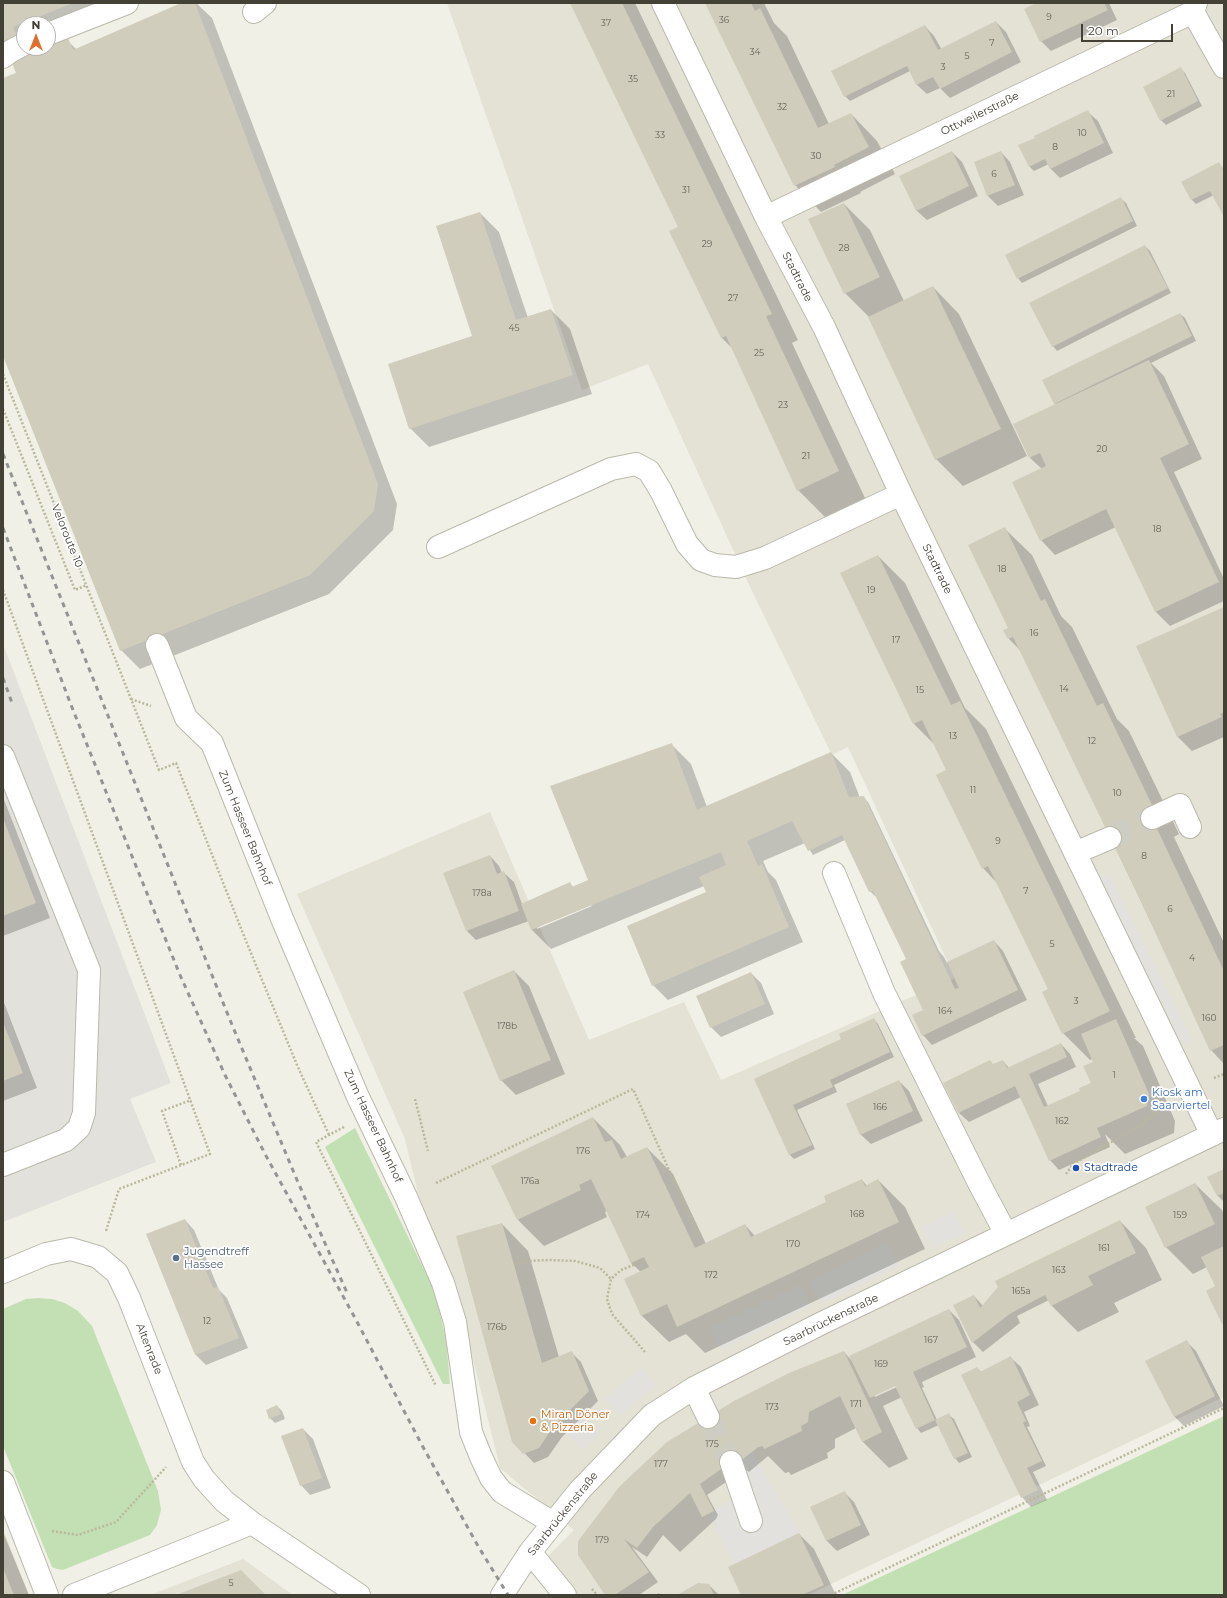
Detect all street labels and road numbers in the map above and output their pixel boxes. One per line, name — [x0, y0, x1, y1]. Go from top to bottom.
street label: Ottweilerstraße — [939, 89, 1021, 139]
street label: Stadtrade — [779, 250, 815, 304]
street label: Veloroute 10 — [48, 502, 86, 570]
street label: Stadtrade — [919, 542, 955, 596]
street label: Zum Hasseer Bahnhof — [216, 768, 274, 888]
street label: Zum Hasseer Bahnhof — [341, 1067, 405, 1185]
street label: Saarbrückenstraße — [781, 1291, 881, 1349]
street label: Altenrade — [133, 1322, 165, 1376]
street label: Saarbrückenstraße — [525, 1469, 601, 1559]

